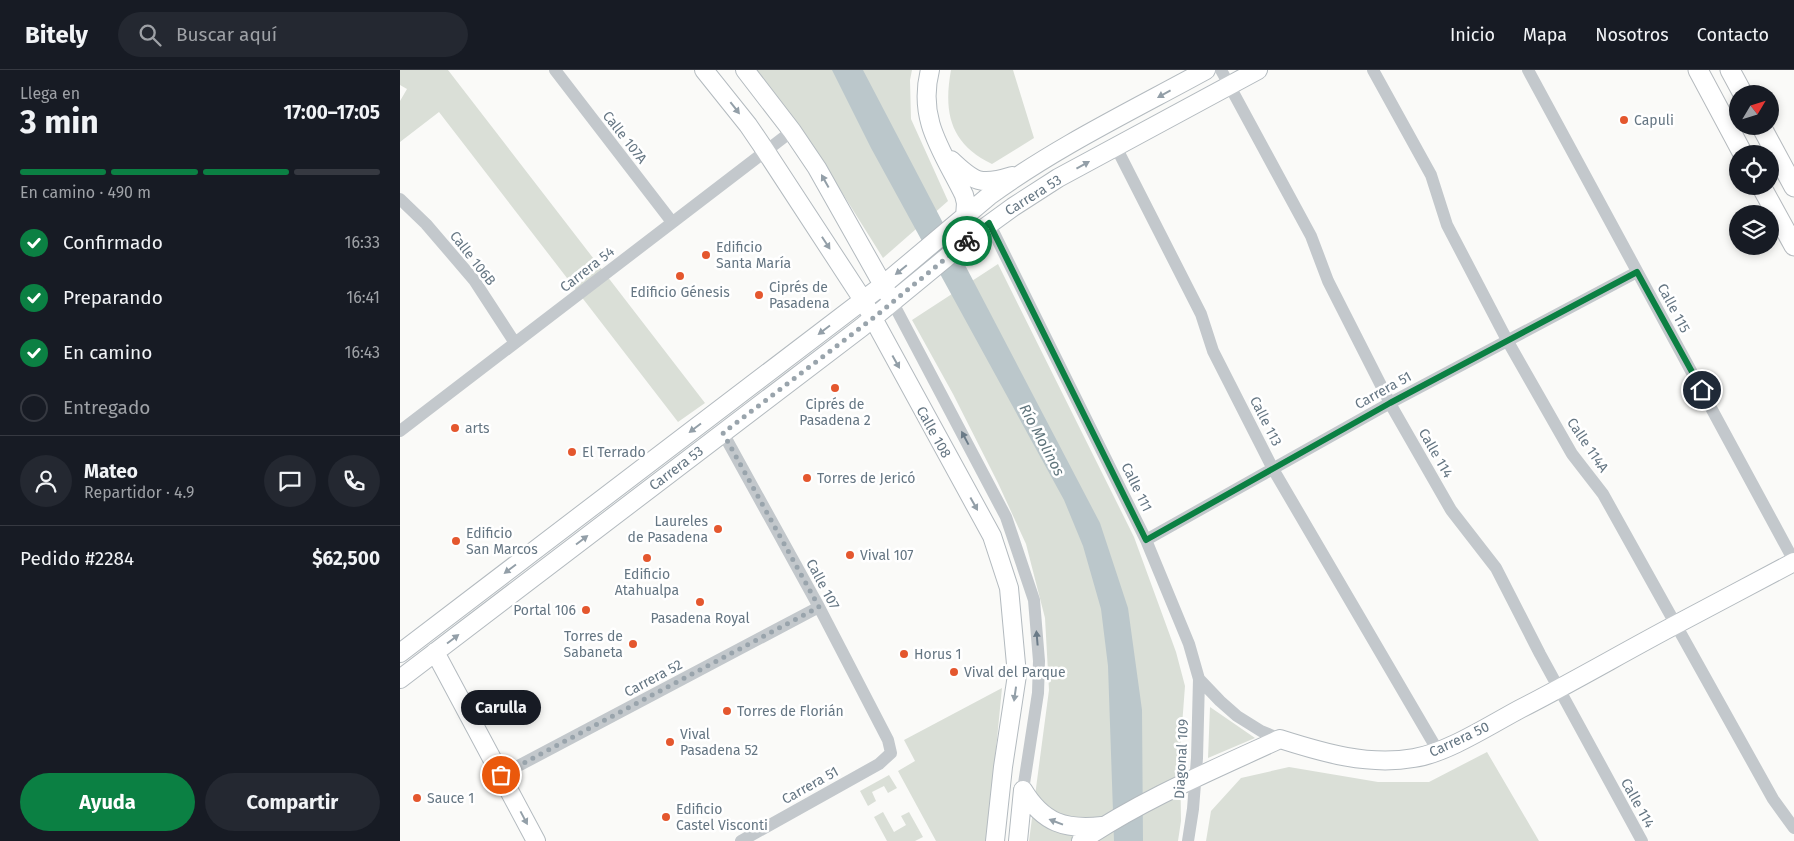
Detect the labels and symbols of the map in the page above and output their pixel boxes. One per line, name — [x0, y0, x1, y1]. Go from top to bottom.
north arrow — [1729, 85, 1779, 135]
one-way arrow — [1157, 89, 1170, 98]
one-way arrow — [729, 101, 740, 114]
street label: Calle 107A — [599, 108, 650, 167]
place label: Capuli — [1634, 112, 1674, 129]
marker: Capuli — [1618, 114, 1630, 126]
one-way arrow — [1076, 160, 1090, 169]
street label: Carrera 53 — [1002, 171, 1065, 219]
one-way arrow — [820, 175, 829, 188]
courier — [942, 216, 992, 266]
street label: Calle 106B — [446, 228, 499, 289]
one-way arrow — [821, 236, 830, 249]
place label: Edificio Santa María — [716, 239, 791, 272]
street label: Carrera 54 — [557, 243, 618, 296]
marker: Edificio Santa María — [700, 249, 712, 261]
one-way arrow — [895, 265, 908, 276]
marker: Edificio Génesis — [674, 270, 686, 282]
place label: Ciprés de Pasadena — [769, 279, 830, 312]
street label: Calle 115 — [1653, 281, 1694, 336]
place label: Edificio Génesis — [630, 284, 730, 301]
marker: Ciprés de Pasadena — [753, 289, 765, 301]
one-way arrow — [817, 325, 831, 335]
one-way arrow — [892, 354, 900, 369]
street label: Carrera 51 — [1352, 368, 1414, 413]
pin — [1681, 369, 1723, 411]
marker: Ciprés de Pasadena 2 — [829, 382, 841, 394]
street label: Calle 113 — [1246, 393, 1285, 449]
place label: Ciprés de Pasadena 2 — [799, 396, 871, 429]
water label: Río Molinos — [1016, 401, 1068, 479]
street label: Calle 108 — [912, 404, 955, 461]
street label: Calle 114A — [1563, 415, 1612, 476]
place label: arts — [465, 420, 490, 437]
marker: arts — [449, 422, 461, 434]
one-way arrow — [689, 423, 702, 434]
street label: Calle 114 — [1415, 426, 1457, 481]
one-way arrow — [961, 431, 969, 445]
street label: Carrera 53 — [646, 443, 707, 494]
place label: El Terrado — [582, 444, 646, 461]
marker: El Terrado — [566, 446, 578, 458]
street label: Calle 111 — [1117, 460, 1156, 515]
place label: Torres de Jericó — [817, 470, 915, 487]
marker: Torres de Jericó — [801, 472, 813, 484]
one-way arrow — [970, 497, 978, 512]
place label: Laureles de Pasadena — [628, 513, 708, 546]
marker: Laureles de Pasadena — [712, 523, 724, 535]
place label: Edificio San Marcos — [466, 525, 538, 558]
marker: Edificio San Marcos — [450, 535, 462, 547]
one-way arrow — [575, 535, 589, 545]
place label: Vival 107 — [860, 547, 914, 564]
marker: Vival 107 — [844, 549, 856, 561]
marker: Edificio Atahualpa — [641, 552, 653, 564]
street label: Calle 107 — [802, 556, 843, 612]
one-way arrow — [503, 564, 517, 574]
place label: Edificio Atahualpa — [615, 566, 679, 599]
marker: Pasadena Royal — [694, 596, 706, 608]
place label: Portal 106 — [513, 602, 576, 619]
marker: Portal 106 — [580, 604, 592, 616]
place label: Pasadena Royal — [650, 610, 750, 627]
place label: Torres de Sabaneta — [564, 628, 623, 661]
one-way arrow — [1033, 630, 1041, 646]
one-way arrow — [446, 633, 459, 644]
marker: Torres de Sabaneta — [627, 638, 639, 650]
place label: Horus 1 — [914, 646, 962, 663]
marker: Horus 1 — [898, 648, 910, 660]
street label: Carrera 52 — [621, 656, 685, 701]
place label: Vival del Parque — [964, 664, 1066, 681]
marker: Vival del Parque — [948, 666, 960, 678]
one-way arrow — [1011, 686, 1019, 702]
callout: Carulla — [461, 690, 541, 725]
place label: Torres de Florián — [737, 703, 844, 720]
marker: Torres de Florián — [721, 705, 733, 717]
street label: Carrera 50 — [1426, 718, 1492, 761]
street label: Diagonal 109 — [1171, 719, 1192, 800]
place label: Vival Pasadena 52 — [680, 726, 758, 759]
marker: Vival Pasadena 52 — [664, 736, 676, 748]
pin — [480, 754, 522, 796]
street label: Carrera 51 — [779, 763, 841, 808]
street label: Calle 114 — [1617, 775, 1658, 831]
place label: Sauce 1 — [427, 790, 474, 807]
marker: Sauce 1 — [411, 792, 423, 804]
place label: Edificio Castel Visconti — [676, 801, 768, 834]
one-way arrow — [520, 811, 528, 826]
marker: Edificio Castel Visconti — [660, 811, 672, 823]
one-way arrow — [1048, 818, 1063, 826]

